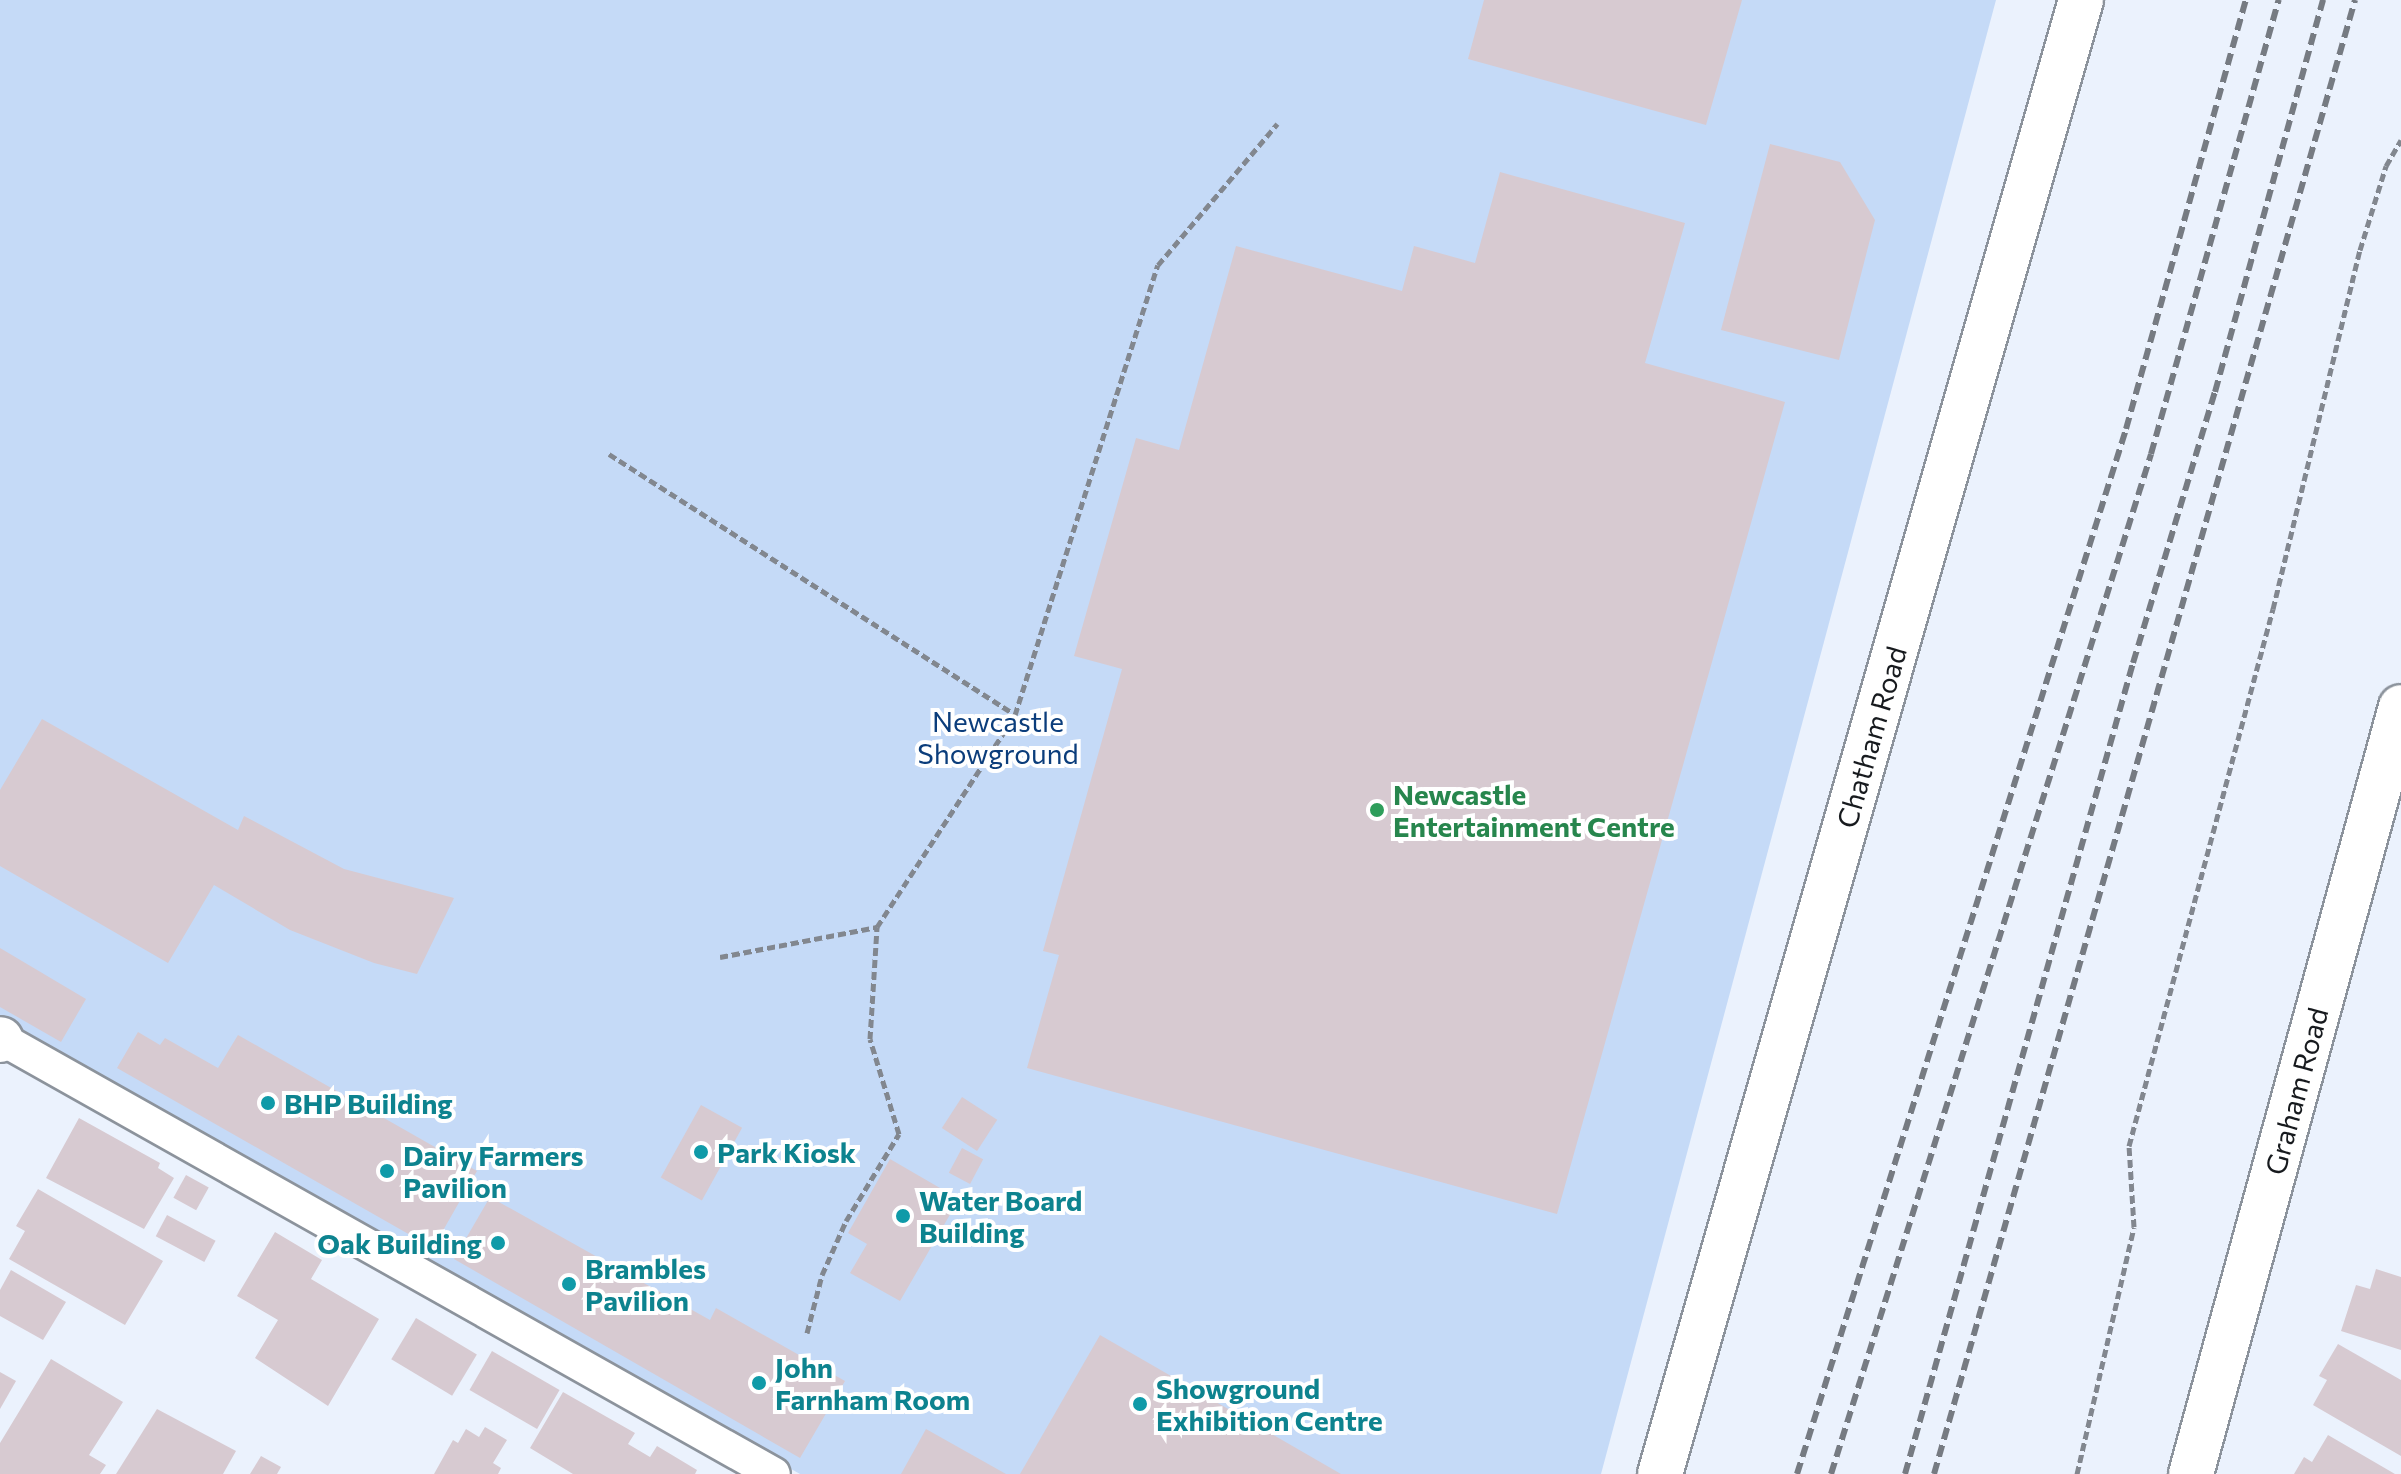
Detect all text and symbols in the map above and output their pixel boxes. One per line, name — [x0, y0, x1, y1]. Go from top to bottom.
street label: Chatham Road — [1829, 642, 1913, 832]
park label: Newcastle Showground — [917, 704, 1079, 770]
place label: Newcastle Entertainment Centre — [1393, 777, 1675, 843]
marker: Newcastle Entertainment Centre — [1368, 801, 1386, 819]
street label: Graham Road — [2258, 1004, 2334, 1178]
place label: BHP Building — [284, 1086, 453, 1120]
marker: BHP Building — [259, 1094, 277, 1112]
place label: Park Kiosk — [717, 1135, 856, 1169]
place label: Dairy Farmers Pavilion — [403, 1138, 584, 1204]
marker: Park Kiosk — [692, 1143, 710, 1161]
marker: Dairy Farmers Pavilion — [378, 1162, 396, 1180]
place label: Water Board Building — [919, 1183, 1082, 1249]
marker: Water Board Building — [894, 1207, 912, 1225]
place label: Oak Building — [317, 1226, 482, 1260]
marker: Oak Building — [489, 1234, 507, 1252]
place label: Brambles Pavilion — [585, 1251, 706, 1317]
marker: Brambles Pavilion — [560, 1275, 578, 1293]
place label: John Farnham Room — [775, 1350, 970, 1416]
place label: Showground Exhibition Centre — [1156, 1371, 1383, 1437]
marker: John Farnham Room — [750, 1374, 768, 1392]
marker: Showground Exhibition Centre — [1131, 1395, 1149, 1413]

